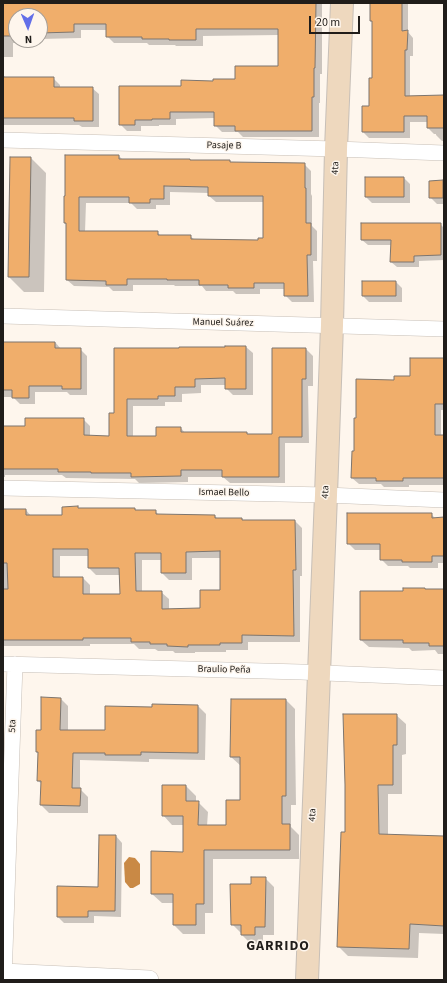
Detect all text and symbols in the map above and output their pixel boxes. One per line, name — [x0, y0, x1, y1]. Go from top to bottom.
north arrow — [8, 8, 48, 48]
scale bar — [311, 8, 362, 34]
text: 20 m — [316, 14, 340, 31]
text: N — [24, 32, 32, 47]
street label: Pasaje B — [206, 140, 242, 152]
street label: 4ta — [330, 161, 342, 175]
street label: Manuel Suárez — [192, 316, 254, 330]
street label: 4ta — [320, 485, 332, 499]
street label: Ismael Bello — [198, 487, 250, 499]
street label: Braulio Peña — [197, 664, 251, 676]
street label: 5ta — [7, 719, 19, 733]
street label: 4ta — [307, 808, 319, 822]
district label: GARRIDO — [246, 939, 310, 955]

